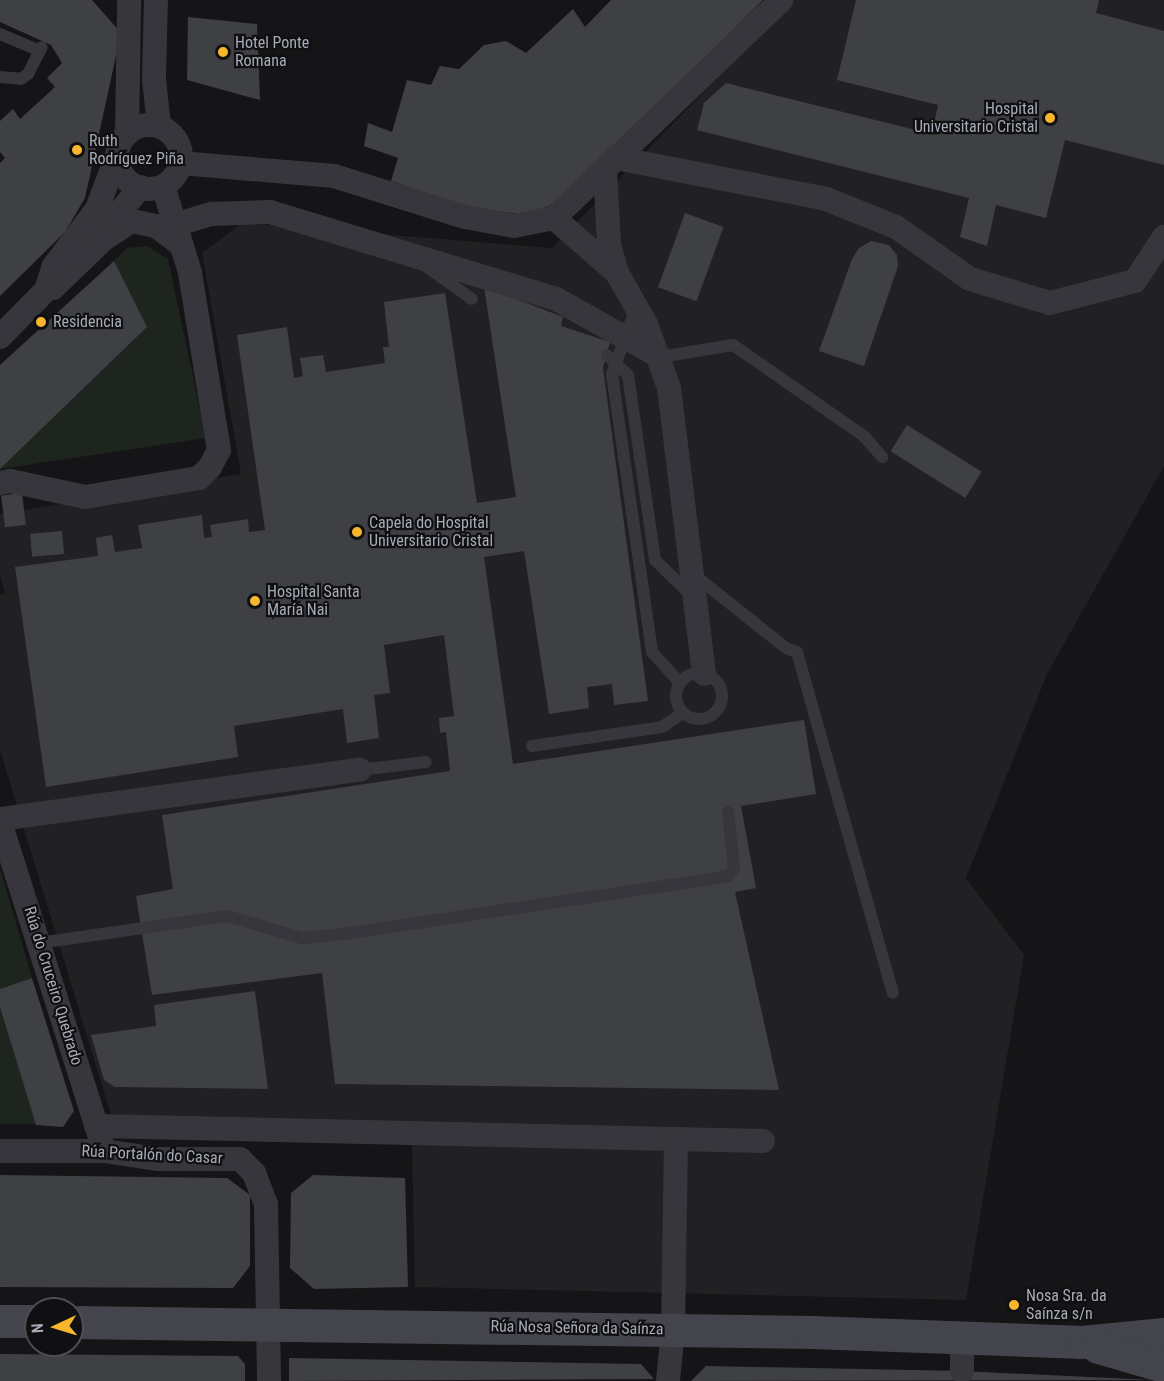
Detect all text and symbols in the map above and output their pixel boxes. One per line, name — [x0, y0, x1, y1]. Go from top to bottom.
place label: Hotel Ponte Romana — [235, 33, 309, 71]
marker: Hotel Ponte Romana — [216, 45, 230, 59]
place label: Hospital Universitario Cristal — [914, 99, 1038, 137]
marker: Hospital Universitario Cristal — [1043, 111, 1057, 125]
place label: Ruth Rodríguez Piña — [89, 131, 184, 169]
marker: Ruth Rodríguez Piña — [70, 143, 84, 157]
place label: Residencia — [53, 312, 122, 332]
marker: Residencia — [34, 315, 48, 329]
place label: Capela do Hospital Universitario Cristal — [369, 513, 493, 551]
marker: Capela do Hospital Universitario Cristal — [350, 525, 364, 539]
place label: Hospital Santa María Nai — [267, 582, 360, 620]
marker: Hospital Santa María Nai — [248, 594, 262, 608]
street label: Rúa do Cruceiro Quebrado — [20, 904, 86, 1068]
street label: Rúa Portalón do Casar — [81, 1142, 223, 1168]
place label: Nosa Sra. da Saínza s/n — [1026, 1286, 1107, 1324]
north arrow — [24, 1297, 84, 1357]
marker: Nosa Sra. da Saínza s/n — [1007, 1298, 1021, 1312]
street label: Rúa Nosa Señora da Saínza — [490, 1317, 664, 1339]
text: N — [28, 1323, 47, 1334]

